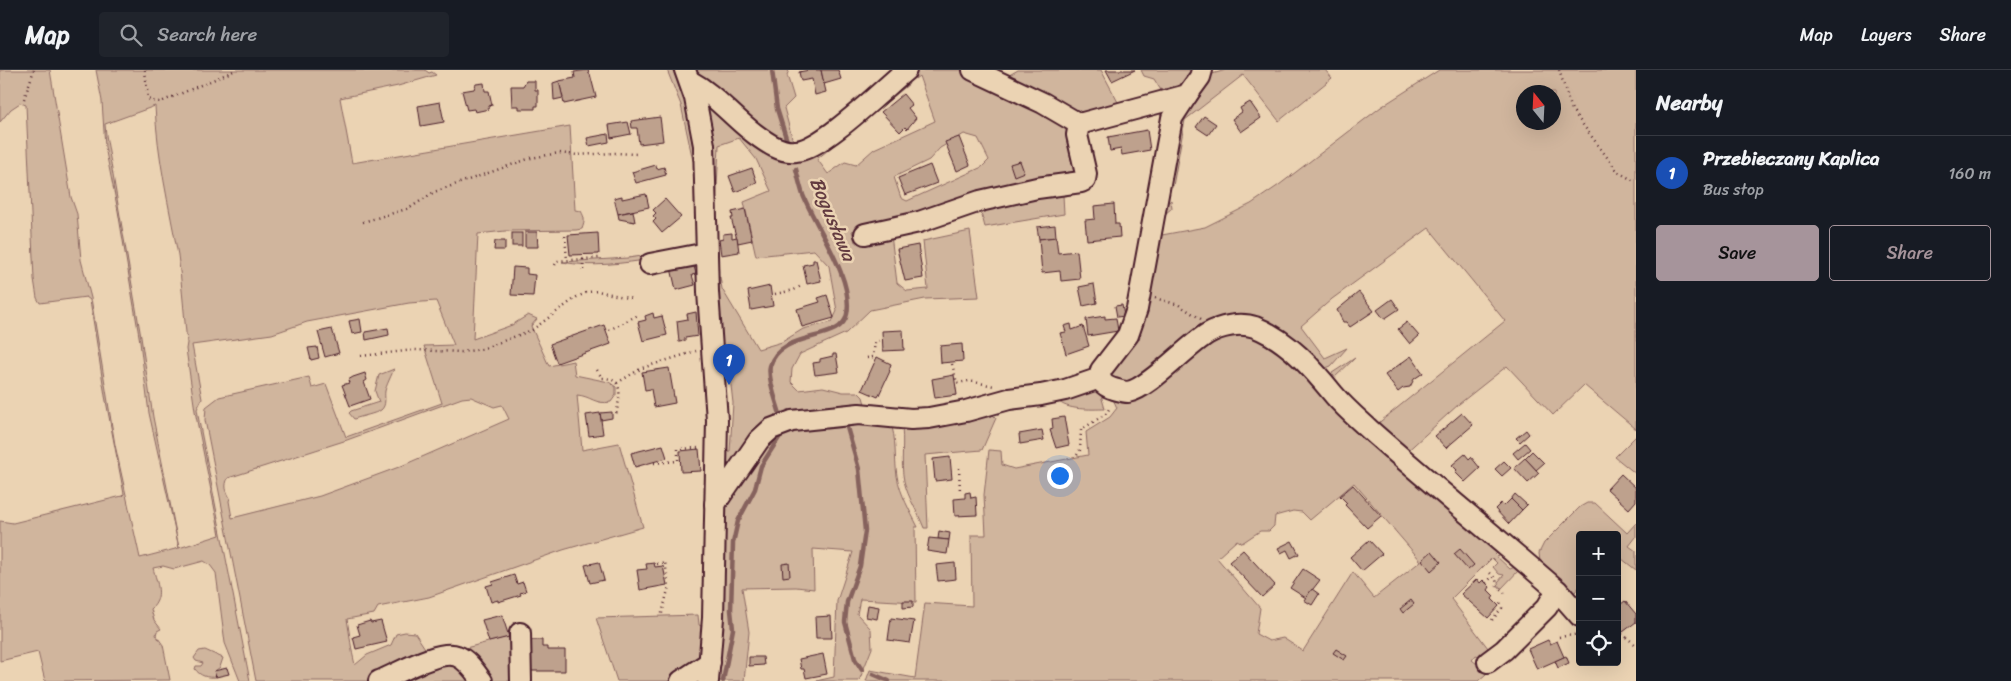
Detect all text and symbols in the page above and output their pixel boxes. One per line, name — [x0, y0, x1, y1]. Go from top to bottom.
search box — [99, 12, 449, 57]
text: Map — [25, 14, 69, 56]
text: Search here — [157, 18, 257, 51]
text: Map — [1800, 19, 1833, 51]
text: Layers — [1861, 19, 1912, 51]
text: Share — [1940, 19, 1986, 51]
icon: search — [117, 21, 145, 49]
text: Nearby — [1656, 84, 1722, 122]
north arrow — [1516, 85, 1561, 130]
text: Przebieczany Kaplica — [1703, 142, 1880, 175]
text: 1 — [1669, 159, 1675, 188]
text: 160 m — [1948, 159, 1991, 188]
water label: Bogusława — [801, 172, 866, 268]
text: Bus stop — [1703, 175, 1764, 204]
button: Save — [1656, 225, 1819, 281]
button: Share — [1829, 225, 1991, 281]
pin: 1 — [713, 344, 745, 385]
your location — [1047, 463, 1073, 489]
map controls — [1576, 531, 1621, 666]
button: + — [1576, 531, 1621, 576]
button: − — [1576, 576, 1621, 621]
button: locate — [1576, 621, 1621, 666]

